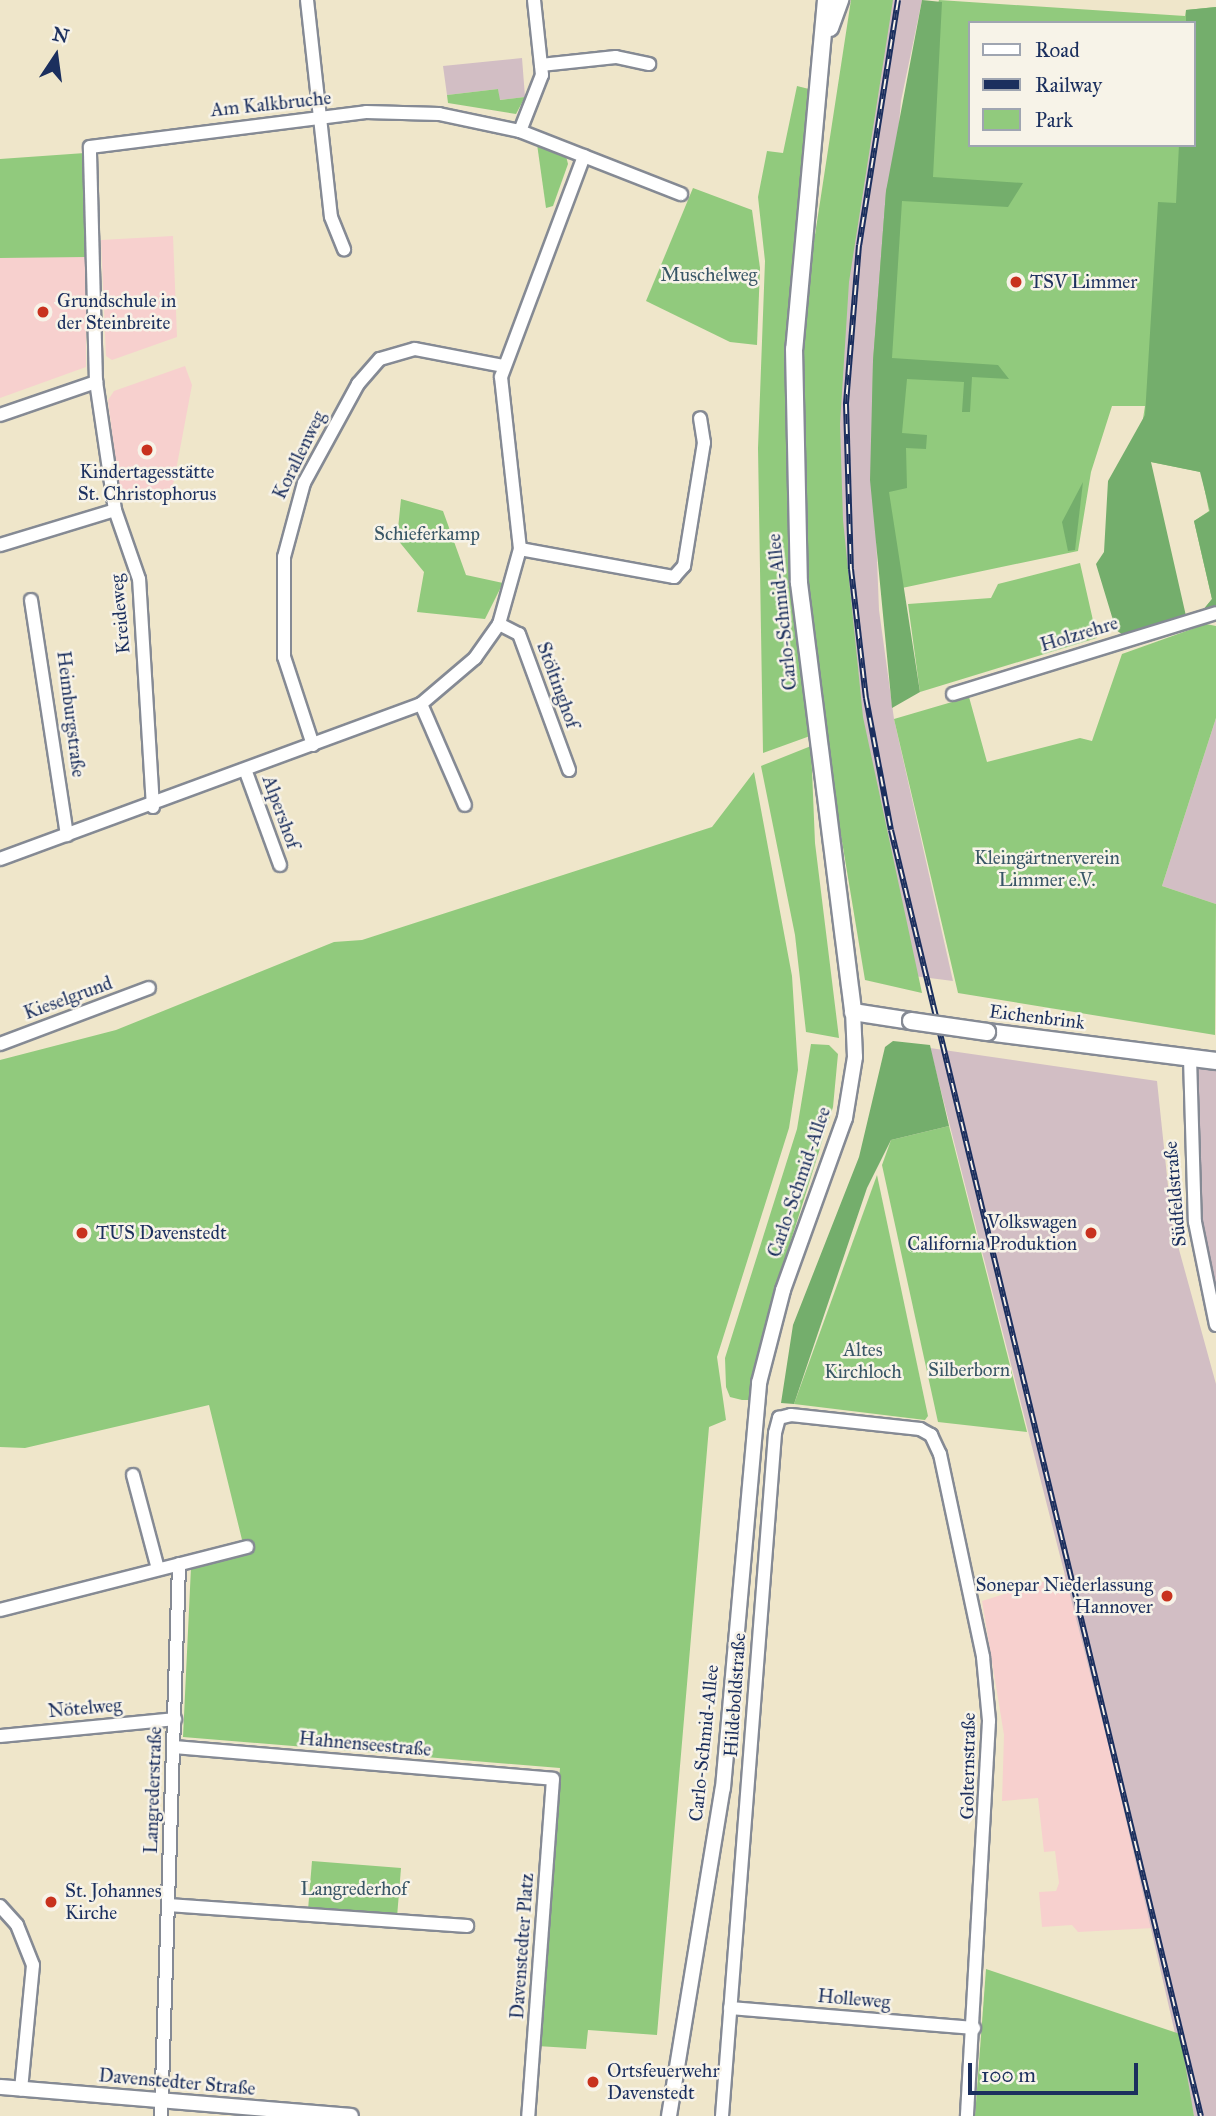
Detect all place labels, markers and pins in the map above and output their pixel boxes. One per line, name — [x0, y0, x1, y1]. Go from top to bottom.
place label: TSV Limmer — [1030, 271, 1137, 293]
marker: TSV Limmer — [1008, 274, 1024, 290]
place label: Grundschule in der Steinbreite — [57, 290, 176, 334]
marker: Grundschule in der Steinbreite — [35, 304, 51, 320]
marker: Kindertagesstätte St. Christophorus — [139, 442, 155, 458]
place label: Kindertagesstätte St. Christophorus — [78, 461, 216, 505]
place label: Volkswagen California Produktion — [907, 1211, 1077, 1255]
place label: TUS Davenstedt — [96, 1222, 227, 1244]
marker: TUS Davenstedt — [74, 1225, 90, 1241]
marker: Volkswagen California Produktion — [1083, 1225, 1099, 1241]
place label: Sonepar Niederlassung Hannover — [976, 1574, 1153, 1618]
marker: Sonepar Niederlassung Hannover — [1159, 1588, 1175, 1604]
place label: St. Johannes Kirche — [65, 1880, 162, 1924]
marker: St. Johannes Kirche — [43, 1894, 59, 1910]
place label: Ortsfeuerwehr Davenstedt — [607, 2060, 720, 2104]
marker: Ortsfeuerwehr Davenstedt — [585, 2074, 601, 2090]

